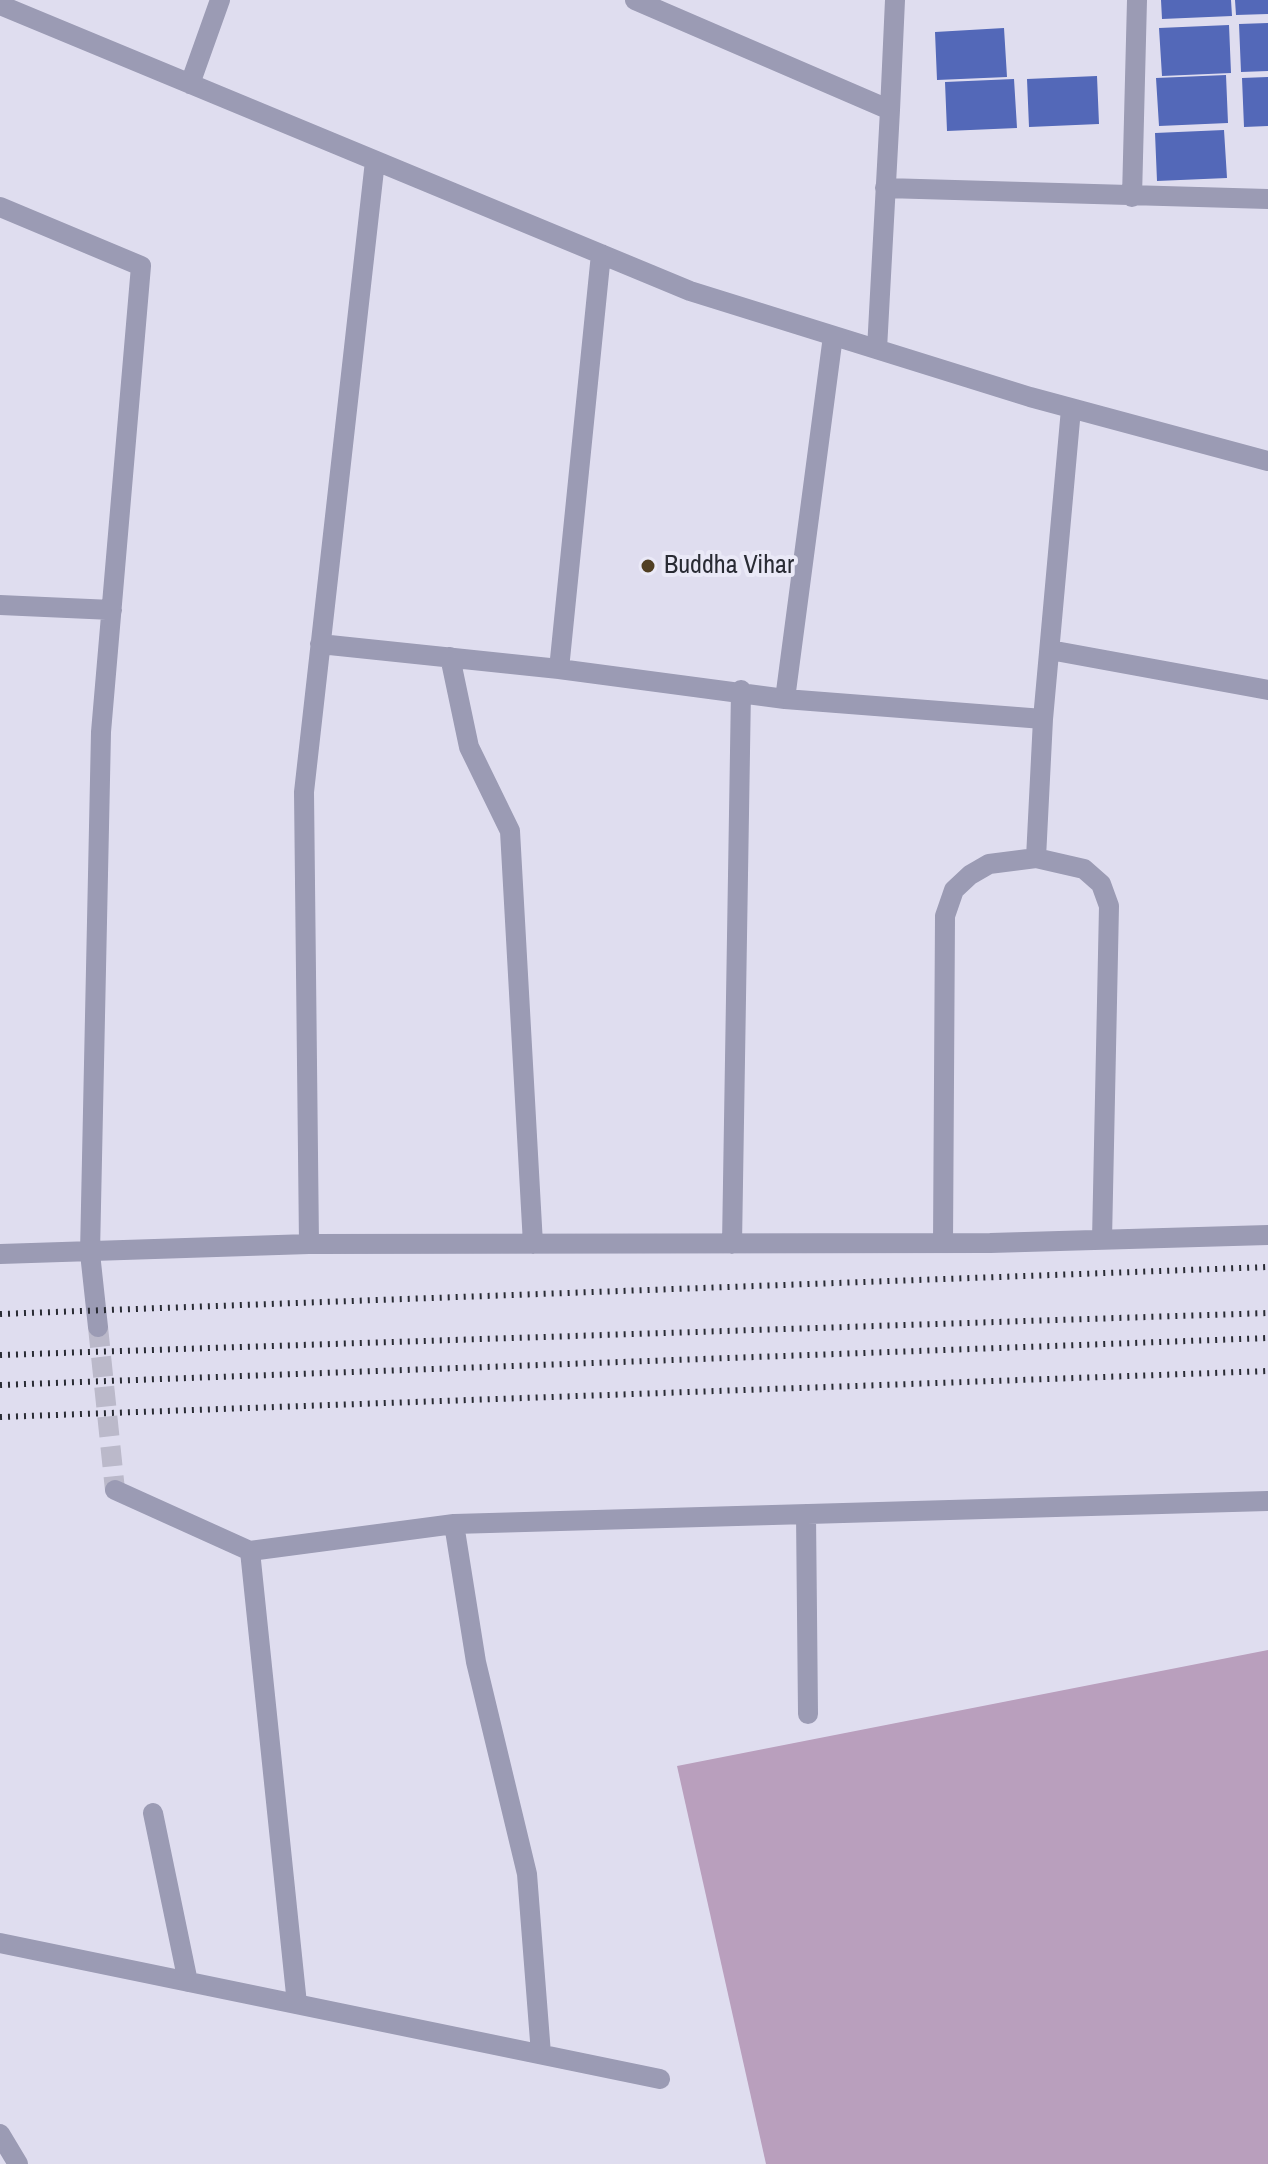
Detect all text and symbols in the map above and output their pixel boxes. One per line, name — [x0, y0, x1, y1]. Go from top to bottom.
place label: Buddha Vihar — [664, 550, 794, 582]
marker: Buddha Vihar — [639, 557, 657, 575]

